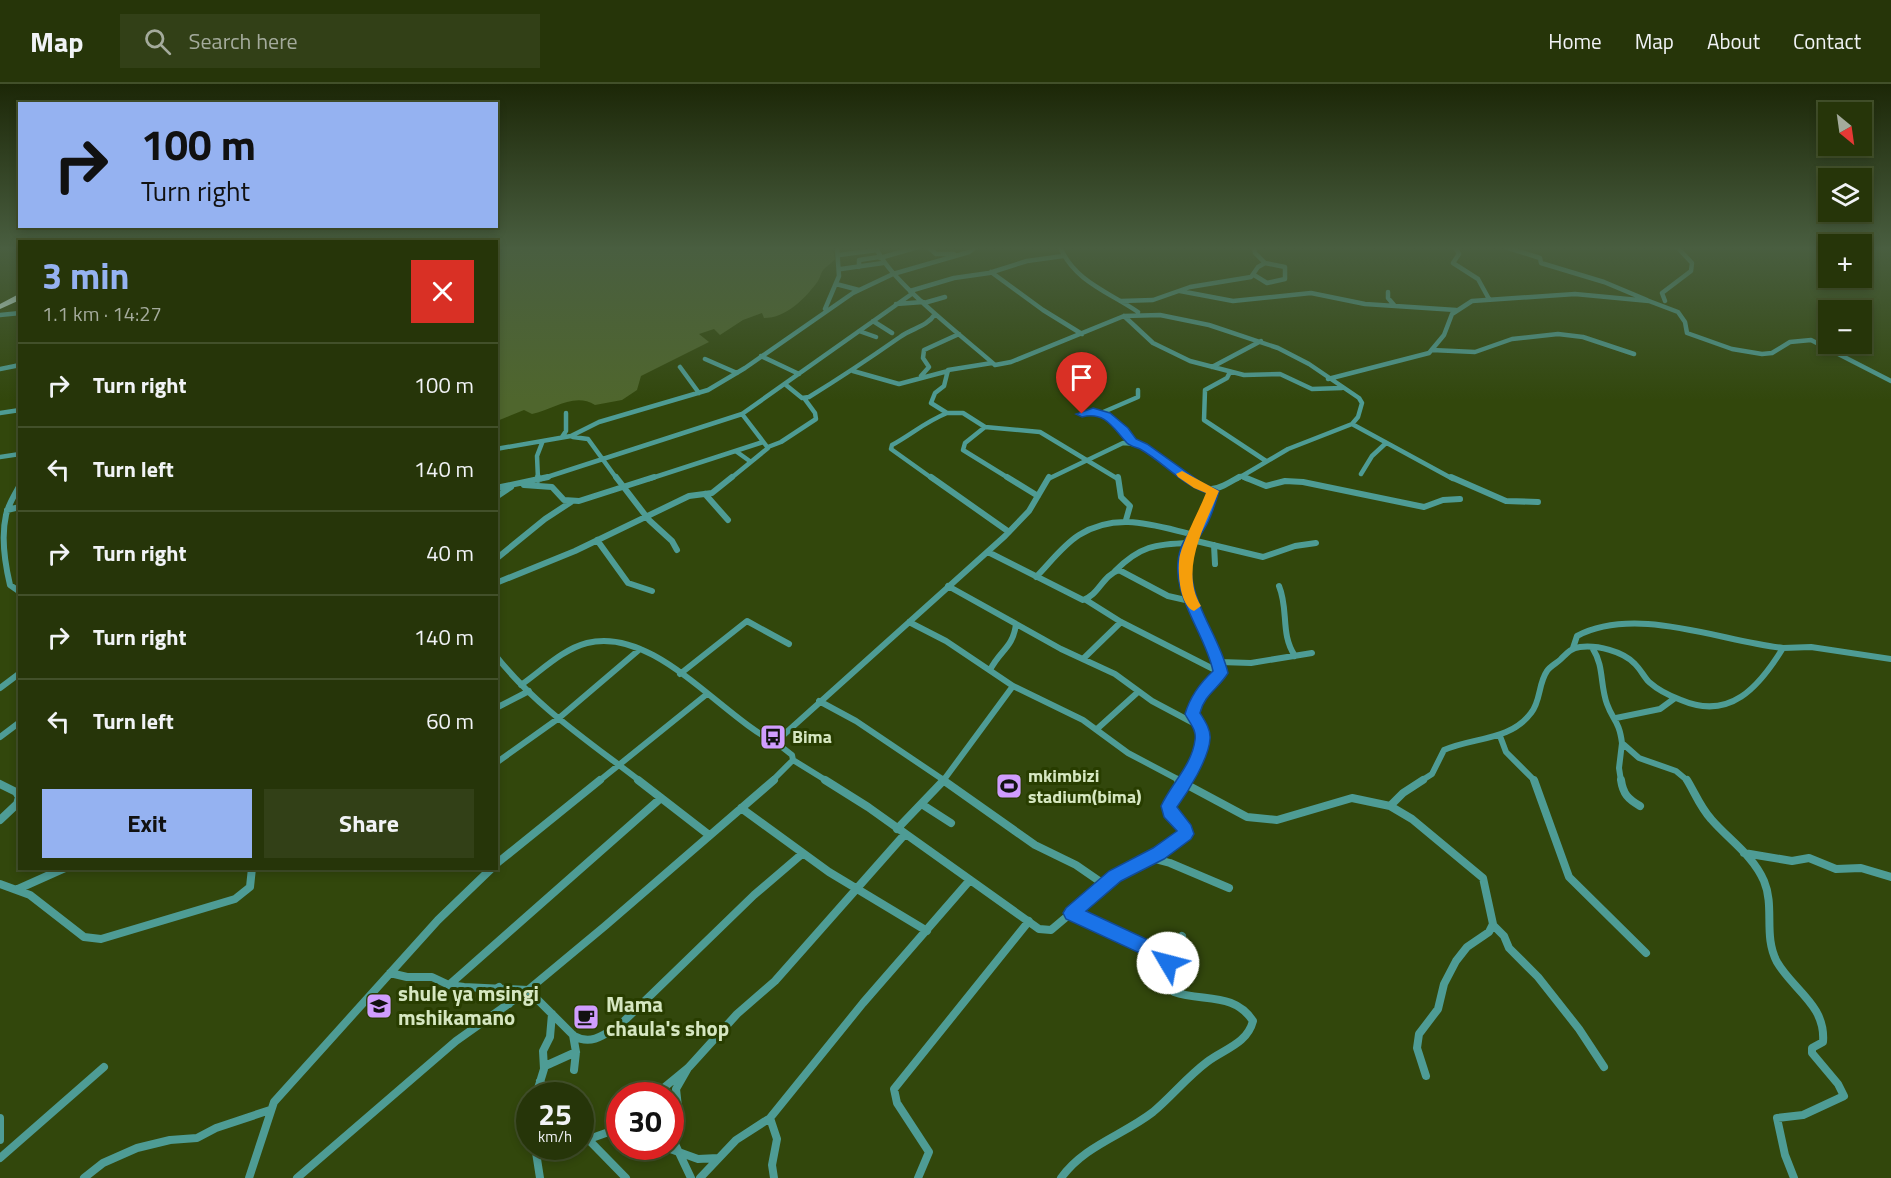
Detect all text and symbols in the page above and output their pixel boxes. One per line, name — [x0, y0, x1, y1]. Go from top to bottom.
search box — [120, 14, 540, 68]
text: Map — [30, 20, 84, 63]
text: Search here — [189, 24, 298, 58]
icon: search — [141, 25, 174, 58]
text: Home — [1548, 25, 1602, 57]
text: Map — [1635, 25, 1674, 57]
text: About — [1707, 25, 1760, 57]
text: Contact — [1793, 25, 1861, 57]
north arrow — [1818, 102, 1872, 156]
map controls — [1818, 102, 1872, 354]
text: 100 m — [141, 112, 256, 176]
icon: right — [42, 126, 120, 204]
button: layers — [1818, 168, 1872, 222]
text: Turn right — [141, 170, 250, 211]
button: + — [1818, 234, 1872, 288]
text: 3 min — [42, 248, 129, 303]
button: close — [411, 260, 474, 323]
text: 1.1 km · 14:27 — [42, 298, 162, 329]
button: − — [1818, 300, 1872, 354]
pin — [1056, 352, 1107, 414]
icon: arrive — [1065, 361, 1098, 394]
text: Turn right — [93, 368, 187, 402]
text: 100 m — [414, 368, 474, 402]
icon: right — [42, 369, 75, 402]
text: Turn left — [93, 452, 174, 486]
text: 140 m — [414, 452, 474, 486]
icon: left — [42, 453, 75, 486]
text: Turn right — [93, 536, 187, 570]
text: 40 m — [426, 536, 474, 570]
icon: right — [42, 537, 75, 570]
text: Turn right — [93, 620, 187, 654]
text: 140 m — [414, 620, 474, 654]
icon: right — [42, 621, 75, 654]
text: Turn left — [93, 704, 174, 738]
text: 60 m — [426, 704, 474, 738]
icon: left — [42, 705, 75, 738]
bus stop icon: Bima — [758, 722, 788, 752]
place label: Bima — [792, 723, 832, 750]
place label: mkimbizi stadium(bima) — [1028, 762, 1142, 810]
sports icon: mkimbizi stadium(bima) — [994, 771, 1024, 801]
button: Exit — [42, 789, 252, 858]
button: Share — [264, 789, 474, 858]
position arrow — [1136, 931, 1200, 995]
place label: shule ya msingi mshikamano — [398, 977, 539, 1033]
place label: Mama chaula's shop — [606, 988, 729, 1044]
school or university icon: shule ya msingi mshikamano — [364, 991, 394, 1021]
cafe icon: Mama chaula's shop — [571, 1002, 601, 1032]
speed limit sign: 30 — [606, 1082, 684, 1160]
text: 25 — [538, 1091, 572, 1137]
text: km/h — [538, 1125, 572, 1148]

